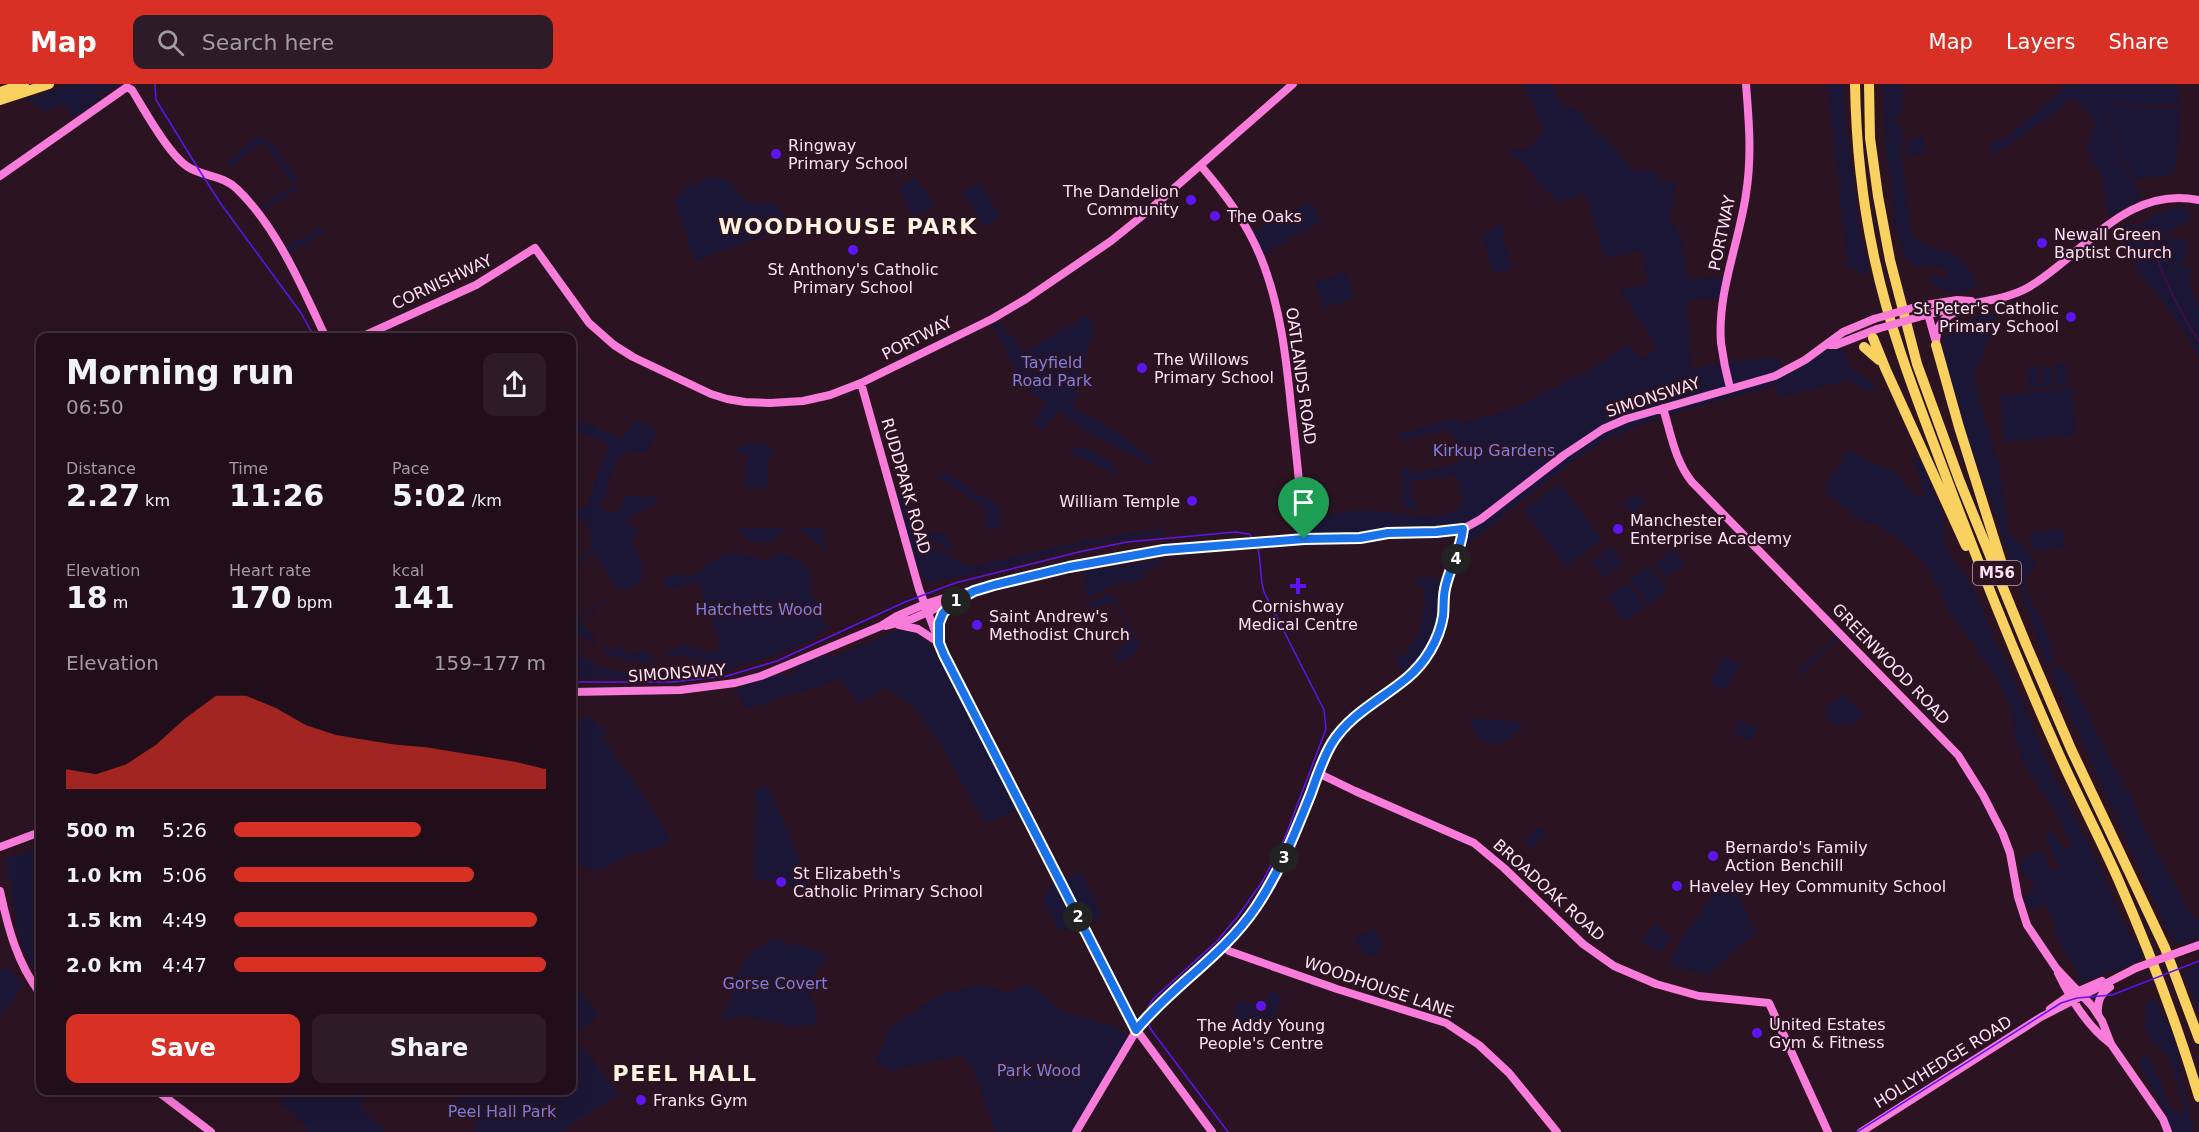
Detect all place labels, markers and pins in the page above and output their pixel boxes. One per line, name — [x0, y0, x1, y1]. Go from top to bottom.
place label: Ringway Primary School — [788, 136, 908, 173]
marker: Ringway Primary School — [769, 147, 783, 161]
place label: The Dandelion Community — [1062, 182, 1179, 219]
marker: The Dandelion Community — [1184, 193, 1198, 207]
place label: The Oaks — [1226, 207, 1302, 226]
marker: The Oaks — [1208, 209, 1222, 223]
place label: Newall Green Baptist Church — [2054, 225, 2172, 262]
marker: Newall Green Baptist Church — [2035, 236, 2049, 250]
marker: St Anthony's Catholic Primary School — [846, 243, 860, 257]
place label: St Anthony's Catholic Primary School — [767, 260, 939, 297]
place label: St Peter's Catholic Primary School — [1913, 299, 2059, 336]
marker: St Peter's Catholic Primary School — [2064, 310, 2078, 324]
place label: The Willows Primary School — [1153, 350, 1274, 387]
marker: The Willows Primary School — [1135, 361, 1149, 375]
pin — [1278, 477, 1329, 539]
place label: William Temple — [1059, 492, 1180, 511]
marker: William Temple — [1185, 494, 1199, 508]
place label: Manchester Enterprise Academy — [1630, 511, 1792, 548]
marker: Manchester Enterprise Academy — [1611, 522, 1625, 536]
pin: 4 — [1441, 544, 1471, 574]
marker: Cornishway Medical Centre — [1289, 577, 1307, 595]
pin: 1 — [941, 586, 971, 616]
place label: Cornishway Medical Centre — [1238, 597, 1358, 634]
place label: Saint Andrew's Methodist Church — [989, 607, 1130, 644]
marker: Saint Andrew's Methodist Church — [970, 618, 984, 632]
place label: Bernardo's Family Action Benchill — [1725, 838, 1868, 875]
pin: 3 — [1269, 843, 1299, 873]
marker: Bernardo's Family Action Benchill — [1706, 849, 1720, 863]
place label: St Elizabeth's Catholic Primary School — [793, 864, 983, 901]
marker: St Elizabeth's Catholic Primary School — [774, 875, 788, 889]
place label: Haveley Hey Community School — [1689, 877, 1946, 896]
marker: Haveley Hey Community School — [1670, 879, 1684, 893]
pin: 2 — [1063, 902, 1093, 932]
marker: The Addy Young People's Centre — [1254, 999, 1268, 1013]
place label: United Estates Gym & Fitness — [1769, 1015, 1886, 1052]
place label: The Addy Young People's Centre — [1196, 1016, 1325, 1053]
marker: United Estates Gym & Fitness — [1750, 1026, 1764, 1040]
place label: Franks Gym — [653, 1091, 748, 1110]
marker: Franks Gym — [634, 1093, 648, 1107]

